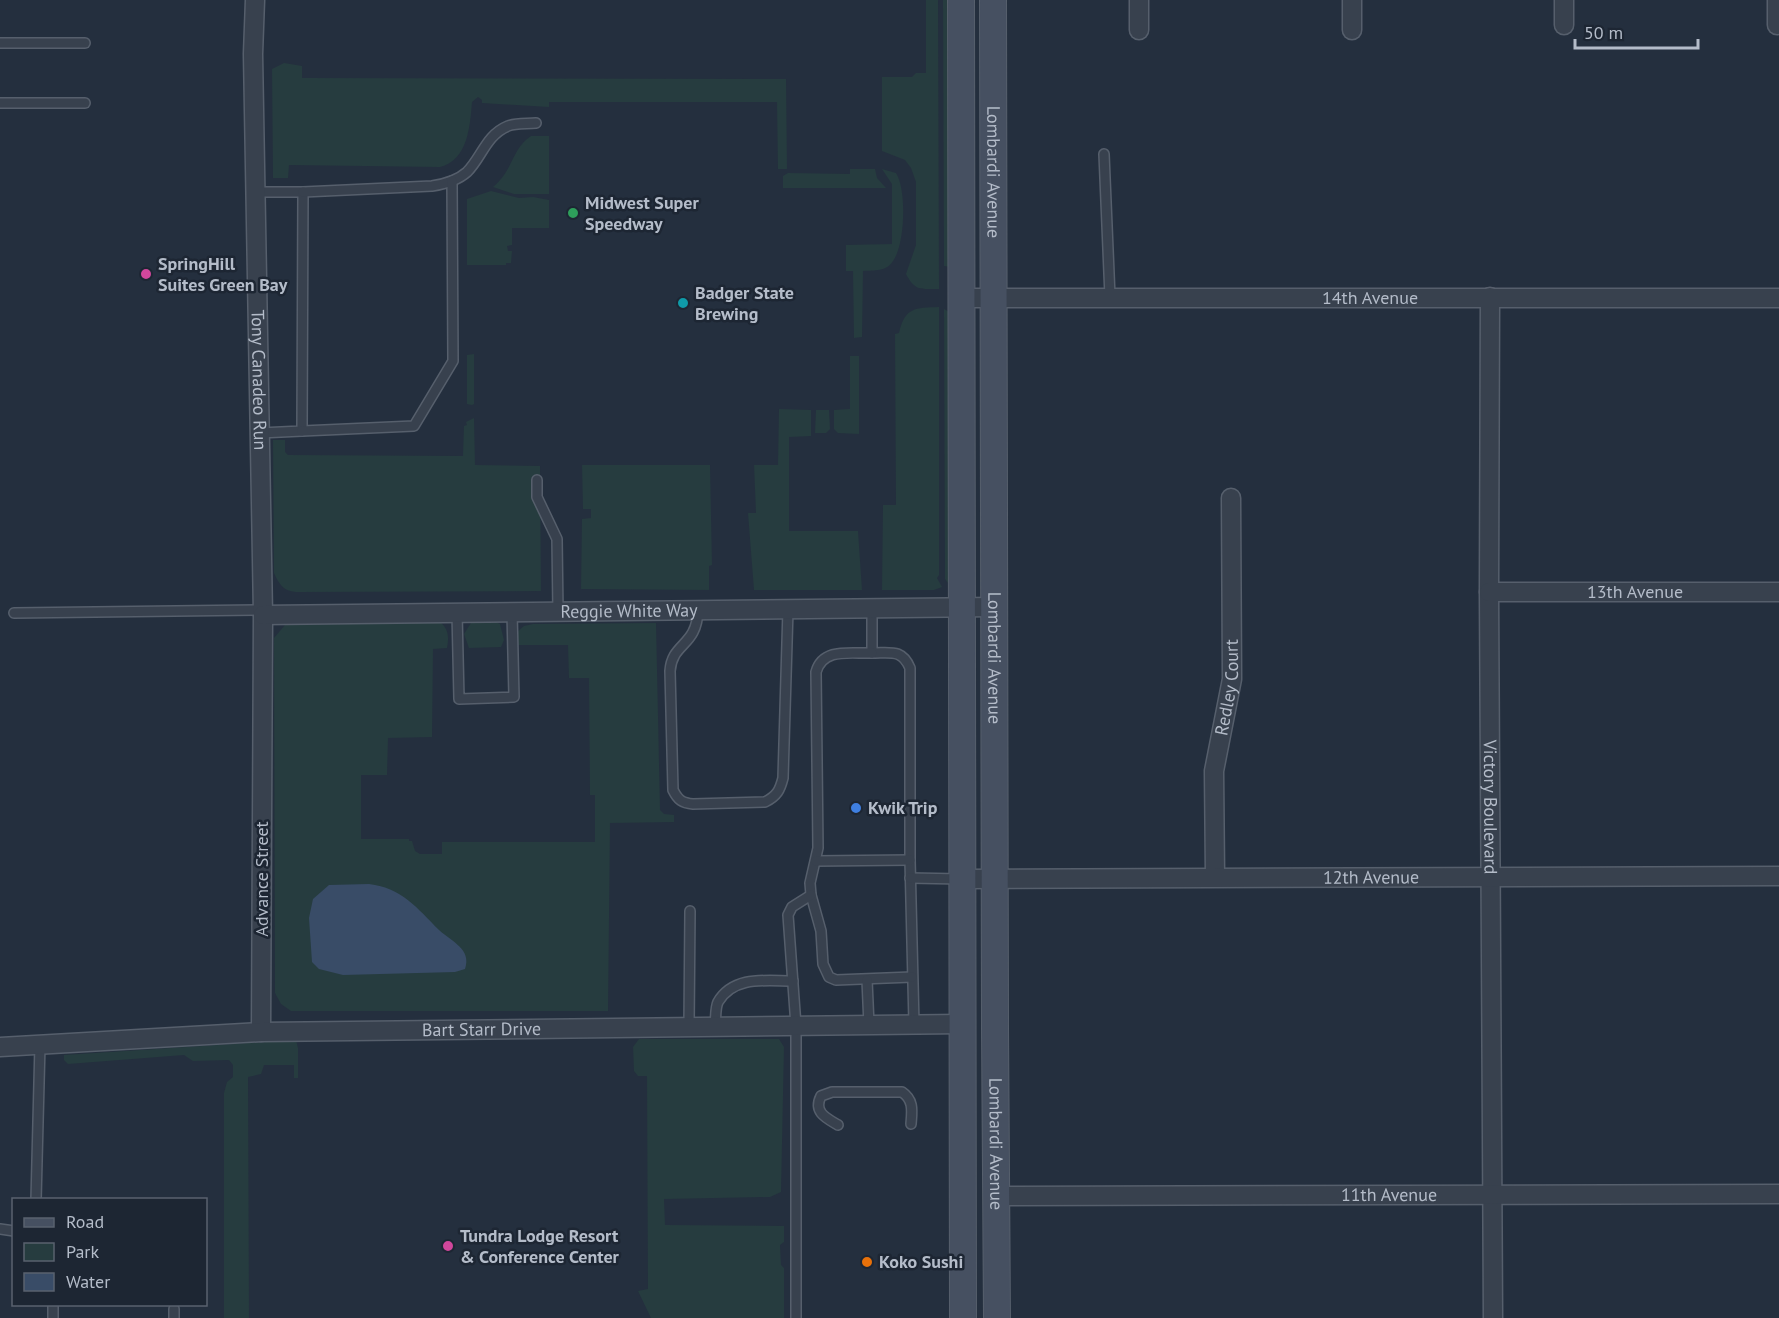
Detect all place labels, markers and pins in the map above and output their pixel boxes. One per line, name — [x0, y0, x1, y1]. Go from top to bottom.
place label: Midwest Super Speedway — [585, 191, 699, 235]
marker: Midwest Super Speedway — [566, 206, 580, 220]
place label: SpringHill Suites Green Bay — [158, 252, 288, 296]
marker: SpringHill Suites Green Bay — [139, 267, 153, 281]
place label: Badger State Brewing — [695, 281, 794, 325]
marker: Badger State Brewing — [676, 296, 690, 310]
place label: Kwik Trip — [868, 796, 938, 819]
marker: Kwik Trip — [849, 801, 863, 815]
place label: Tundra Lodge Resort & Conference Center — [460, 1224, 620, 1268]
marker: Tundra Lodge Resort & Conference Center — [441, 1239, 455, 1253]
place label: Koko Sushi — [879, 1250, 963, 1273]
marker: Koko Sushi — [860, 1255, 874, 1269]

